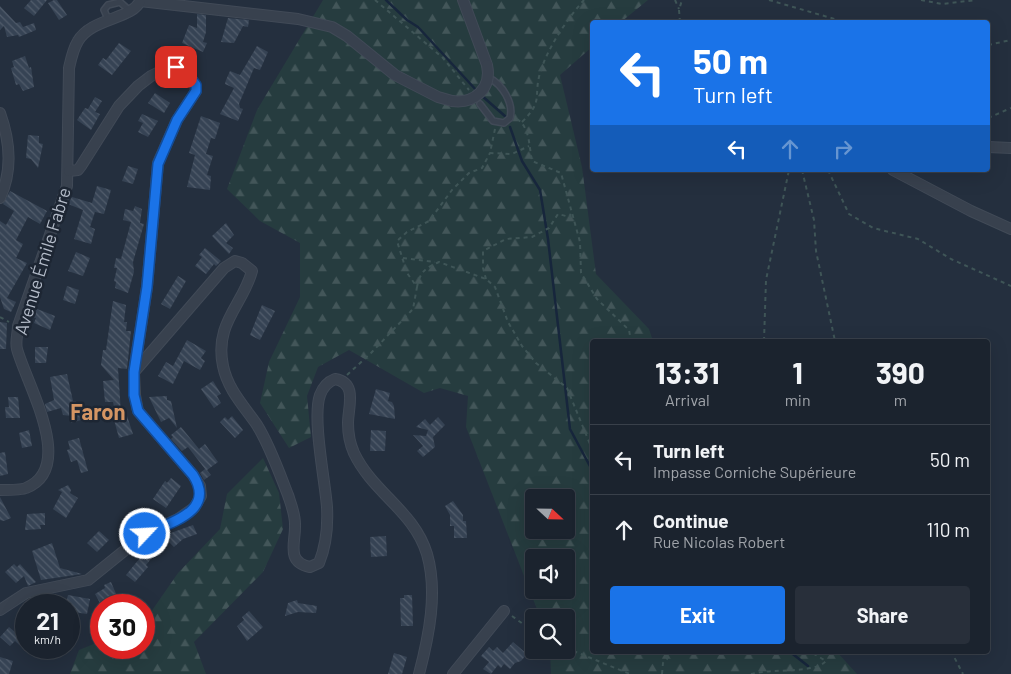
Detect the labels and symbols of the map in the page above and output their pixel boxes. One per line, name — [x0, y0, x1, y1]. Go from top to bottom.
pin — [155, 46, 197, 88]
street label: Avenue Émile Fabre — [9, 185, 75, 337]
district label: Faron — [70, 398, 126, 424]
north arrow — [525, 489, 575, 539]
position arrow — [118, 507, 170, 559]
speed limit sign: 30 — [90, 594, 155, 659]

